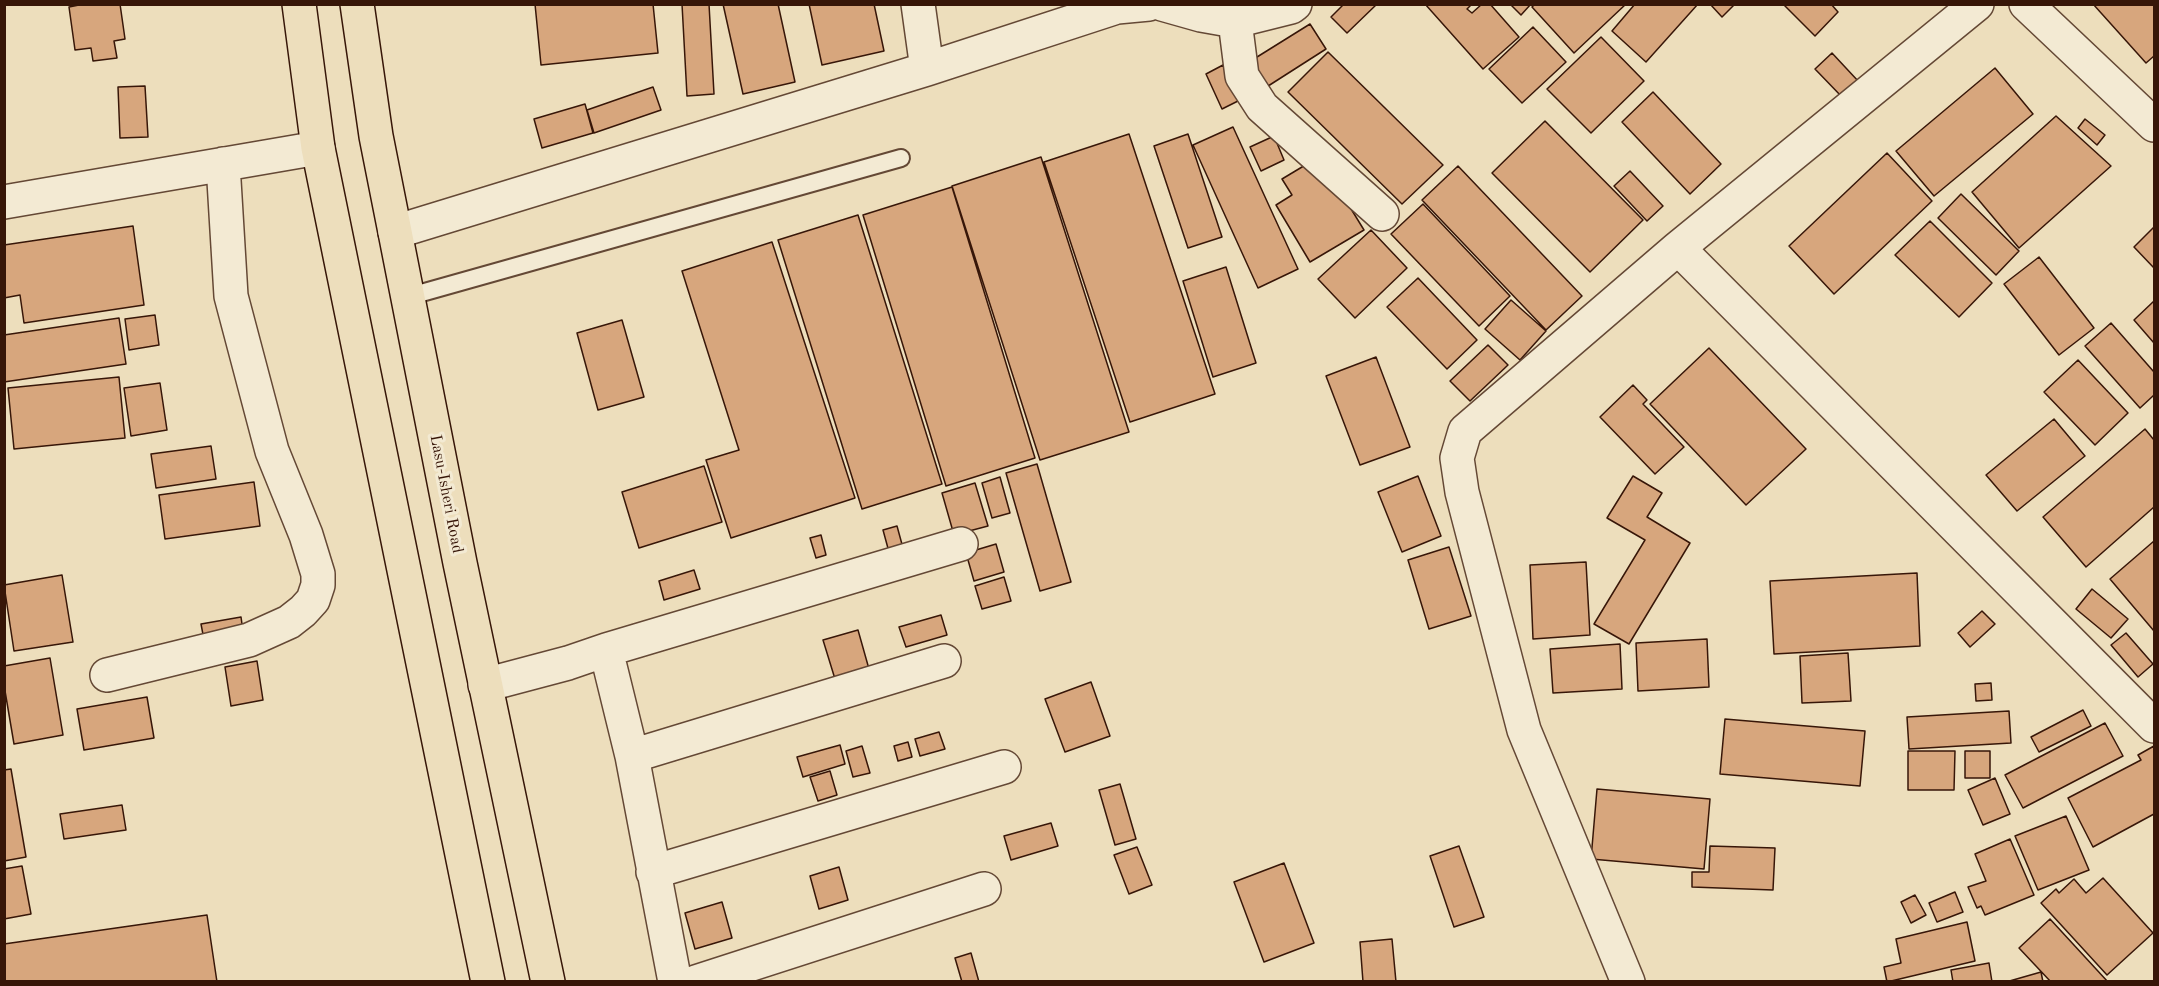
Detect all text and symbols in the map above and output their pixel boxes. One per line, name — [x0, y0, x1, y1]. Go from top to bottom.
street label: Lasu-Isheri Road — [425, 433, 467, 555]

